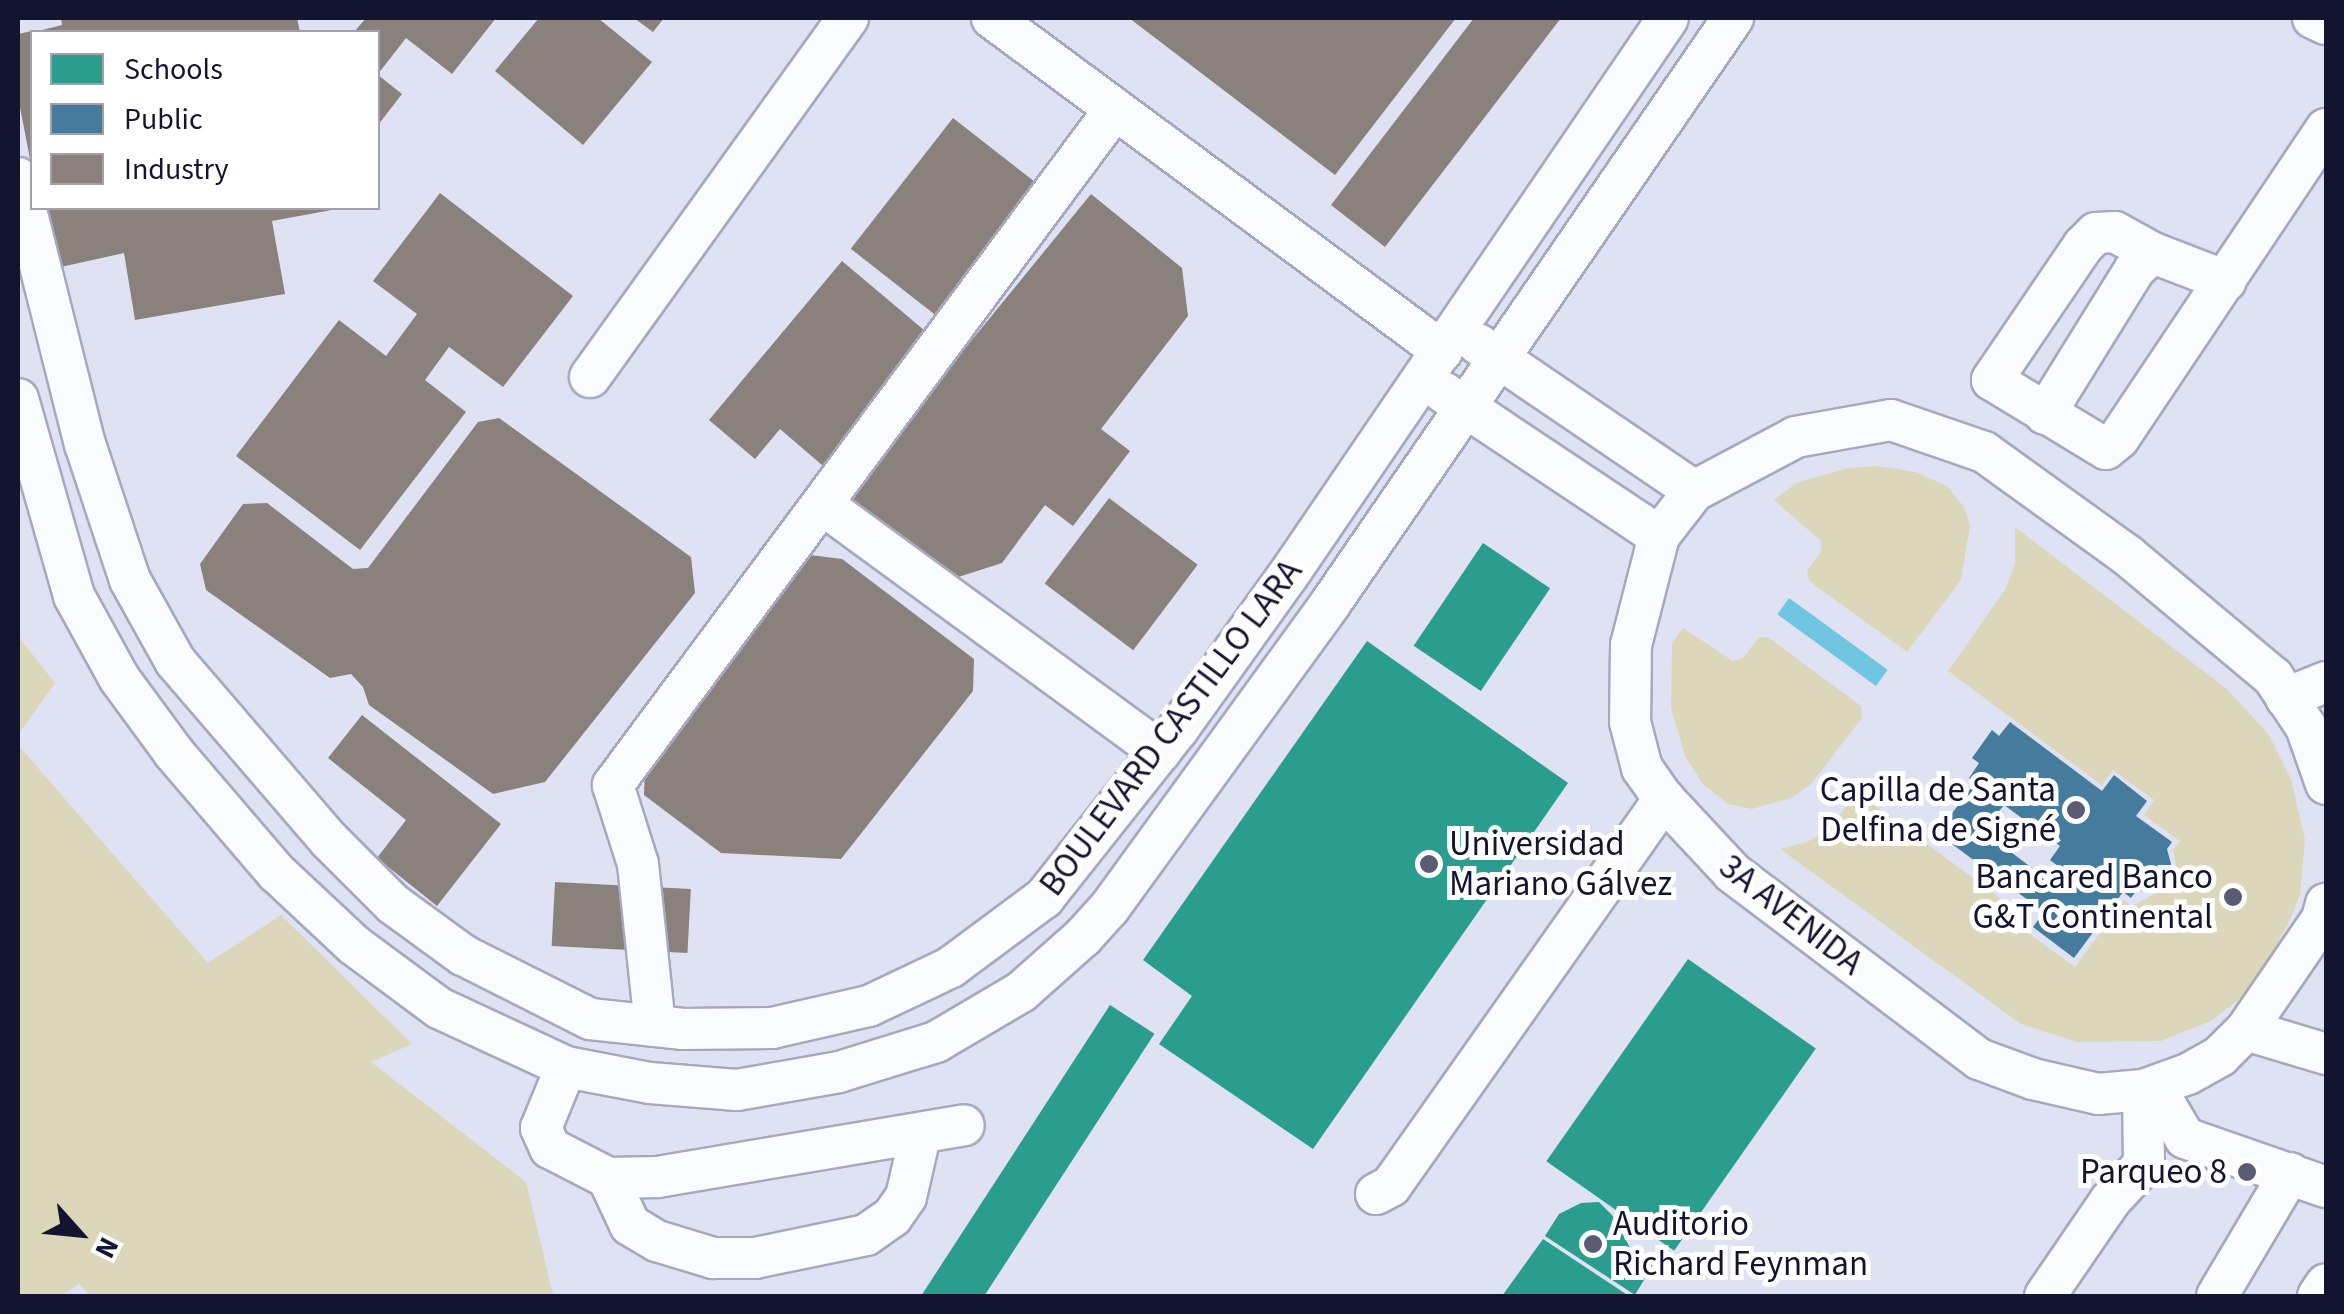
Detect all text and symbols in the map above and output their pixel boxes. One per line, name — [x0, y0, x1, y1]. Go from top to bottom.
legend — [30, 30, 380, 210]
text: Schools — [124, 48, 223, 91]
text: Public — [124, 98, 203, 141]
text: Industry — [124, 148, 229, 191]
street label: BOULEVARD CASTILLO LARA — [1031, 552, 1311, 904]
place label: Capilla de Santa Delfina de Signé — [1820, 769, 2056, 851]
marker: Capilla de Santa Delfina de Signé — [2065, 799, 2087, 821]
place label: Universidad Mariano Gálvez — [1449, 823, 1672, 905]
street label: 3A AVENIDA — [1711, 846, 1871, 984]
marker: Universidad Mariano Gálvez — [1418, 853, 1440, 875]
place label: Bancared Banco G&T Continental — [1972, 856, 2213, 938]
marker: Bancared Banco G&T Continental — [2222, 886, 2244, 908]
place label: Parqueo 8 — [2080, 1151, 2227, 1193]
marker: Parqueo 8 — [2236, 1161, 2258, 1183]
north arrow — [30, 1184, 130, 1284]
place label: Auditorio Richard Feynman — [1613, 1203, 1868, 1285]
text: N — [85, 1230, 129, 1265]
marker: Auditorio Richard Feynman — [1582, 1233, 1604, 1255]

